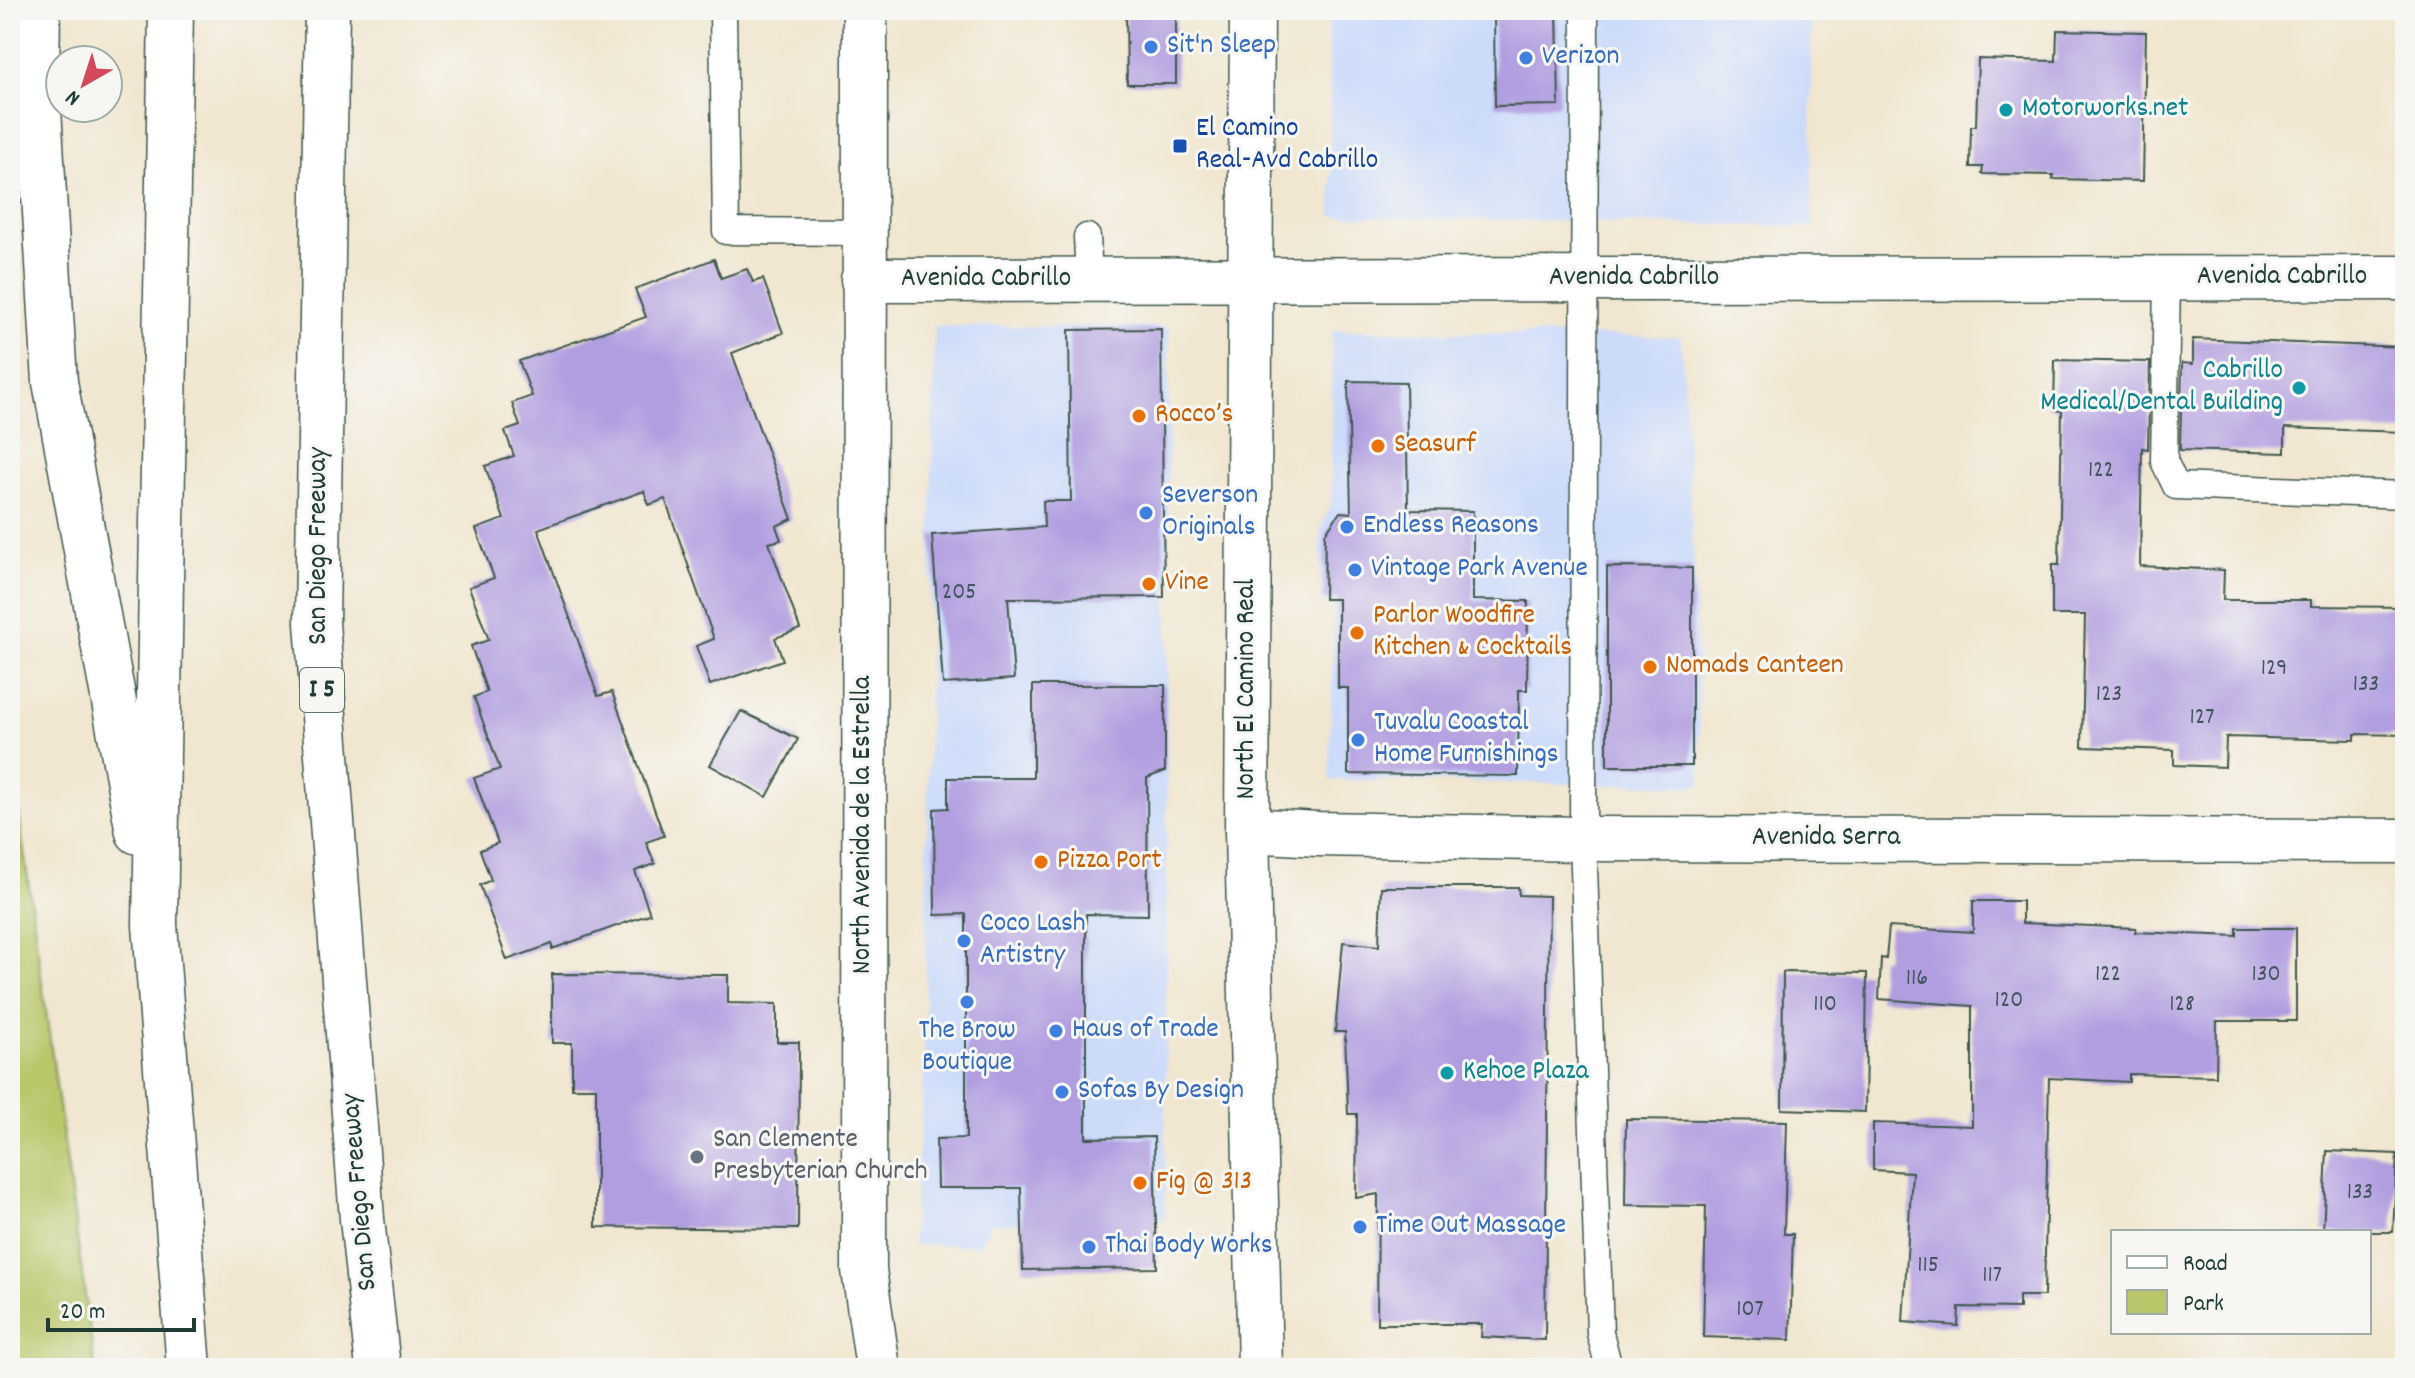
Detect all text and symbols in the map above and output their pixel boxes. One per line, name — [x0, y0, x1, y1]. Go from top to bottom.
place label: Sit'n Sleep — [1167, 27, 1276, 67]
marker: Sit'n Sleep — [1142, 38, 1160, 56]
place label: Verizon — [1542, 38, 1619, 78]
north arrow — [44, 44, 124, 124]
marker: Verizon — [1517, 49, 1535, 67]
text: N — [60, 81, 88, 112]
place label: Motorworks.net — [2022, 90, 2188, 130]
marker: Motorworks.net — [1997, 101, 2015, 119]
place label: El Camino Real-Avd Cabrillo — [1196, 110, 1378, 182]
marker: El Camino Real-Avd Cabrillo — [1171, 137, 1189, 155]
street label: Avenida Cabrillo — [2197, 258, 2367, 298]
street label: Avenida Cabrillo — [1549, 259, 1719, 299]
street label: Avenida Cabrillo — [901, 260, 1071, 300]
place label: Cabrillo Medical/Dental Building — [2040, 352, 2283, 424]
marker: Cabrillo Medical/Dental Building — [2290, 379, 2308, 397]
place label: Rocco’s — [1155, 396, 1233, 436]
marker: Rocco’s — [1130, 407, 1148, 425]
place label: Seasurf — [1394, 426, 1477, 466]
marker: Seasurf — [1369, 437, 1387, 455]
street label: San Diego Freeway — [300, 446, 340, 645]
house number: 122 — [2088, 454, 2114, 488]
place label: Severson Originals — [1162, 477, 1258, 549]
marker: Severson Originals — [1137, 504, 1155, 522]
place label: Endless Reasons — [1363, 507, 1539, 547]
marker: Endless Reasons — [1338, 518, 1356, 536]
place label: Vintage Park Avenue — [1371, 550, 1588, 590]
marker: Vintage Park Avenue — [1346, 561, 1364, 579]
place label: Vine — [1165, 564, 1209, 604]
marker: Vine — [1140, 575, 1158, 593]
house number: 205 — [942, 576, 976, 610]
street label: North El Camino Real — [1228, 578, 1268, 799]
place label: Parlor Woodfire Kitchen & Cocktails — [1373, 597, 1572, 669]
marker: Parlor Woodfire Kitchen & Cocktails — [1348, 624, 1366, 642]
place label: Nomads Canteen — [1666, 647, 1844, 687]
house number: 129 — [2261, 652, 2287, 686]
marker: Nomads Canteen — [1641, 658, 1659, 676]
road number: I 5 — [300, 668, 344, 712]
house number: 133 — [2353, 668, 2379, 702]
street label: North Avenida de la Estrella — [844, 675, 884, 974]
house number: 123 — [2096, 678, 2122, 712]
house number: 127 — [2190, 701, 2214, 735]
place label: Tuvalu Coastal Home Furnishings — [1374, 704, 1559, 776]
marker: Tuvalu Coastal Home Furnishings — [1349, 731, 1367, 749]
street label: Avenida Serra — [1752, 819, 1901, 859]
place label: Pizza Port — [1057, 842, 1162, 882]
marker: Pizza Port — [1032, 853, 1050, 871]
place label: Coco Lash Artistry — [980, 905, 1086, 977]
marker: Coco Lash Artistry — [955, 932, 973, 950]
house number: 122 — [2095, 958, 2121, 992]
house number: 130 — [2252, 958, 2281, 992]
house number: 116 — [1906, 962, 1928, 996]
house number: 120 — [1995, 984, 2023, 1018]
house number: 110 — [1813, 988, 1837, 1022]
house number: 128 — [2169, 988, 2195, 1022]
marker: The Brow Boutique — [958, 993, 976, 1011]
place label: Haus of Trade — [1072, 1011, 1219, 1051]
place label: The Brow Boutique — [919, 1012, 1015, 1084]
marker: Haus of Trade — [1047, 1022, 1065, 1040]
place label: Kehoe Plaza — [1463, 1053, 1589, 1093]
marker: Kehoe Plaza — [1438, 1064, 1456, 1082]
place label: Sofas By Design — [1078, 1072, 1244, 1112]
marker: Sofas By Design — [1053, 1083, 1071, 1101]
street label: San Diego Freeway — [332, 1091, 390, 1292]
place label: San Clemente Presbyterian Church — [713, 1121, 928, 1193]
marker: San Clemente Presbyterian Church — [688, 1148, 706, 1166]
place label: Fig @ 313 — [1156, 1163, 1252, 1203]
marker: Fig @ 313 — [1131, 1174, 1149, 1192]
house number: 133 — [2347, 1176, 2373, 1210]
place label: Time Out Massage — [1376, 1207, 1566, 1247]
marker: Time Out Massage — [1351, 1218, 1369, 1236]
place label: Thai Body Works — [1105, 1227, 1273, 1267]
legend — [2111, 1230, 2371, 1334]
marker: Thai Body Works — [1080, 1238, 1098, 1256]
text: Road — [2183, 1248, 2228, 1282]
house number: 115 — [1917, 1249, 1939, 1283]
house number: 117 — [1982, 1259, 2002, 1293]
scale bar — [48, 1282, 194, 1332]
text: Park — [2183, 1288, 2224, 1322]
house number: 107 — [1736, 1293, 1764, 1327]
text: 20 m — [60, 1296, 106, 1330]

